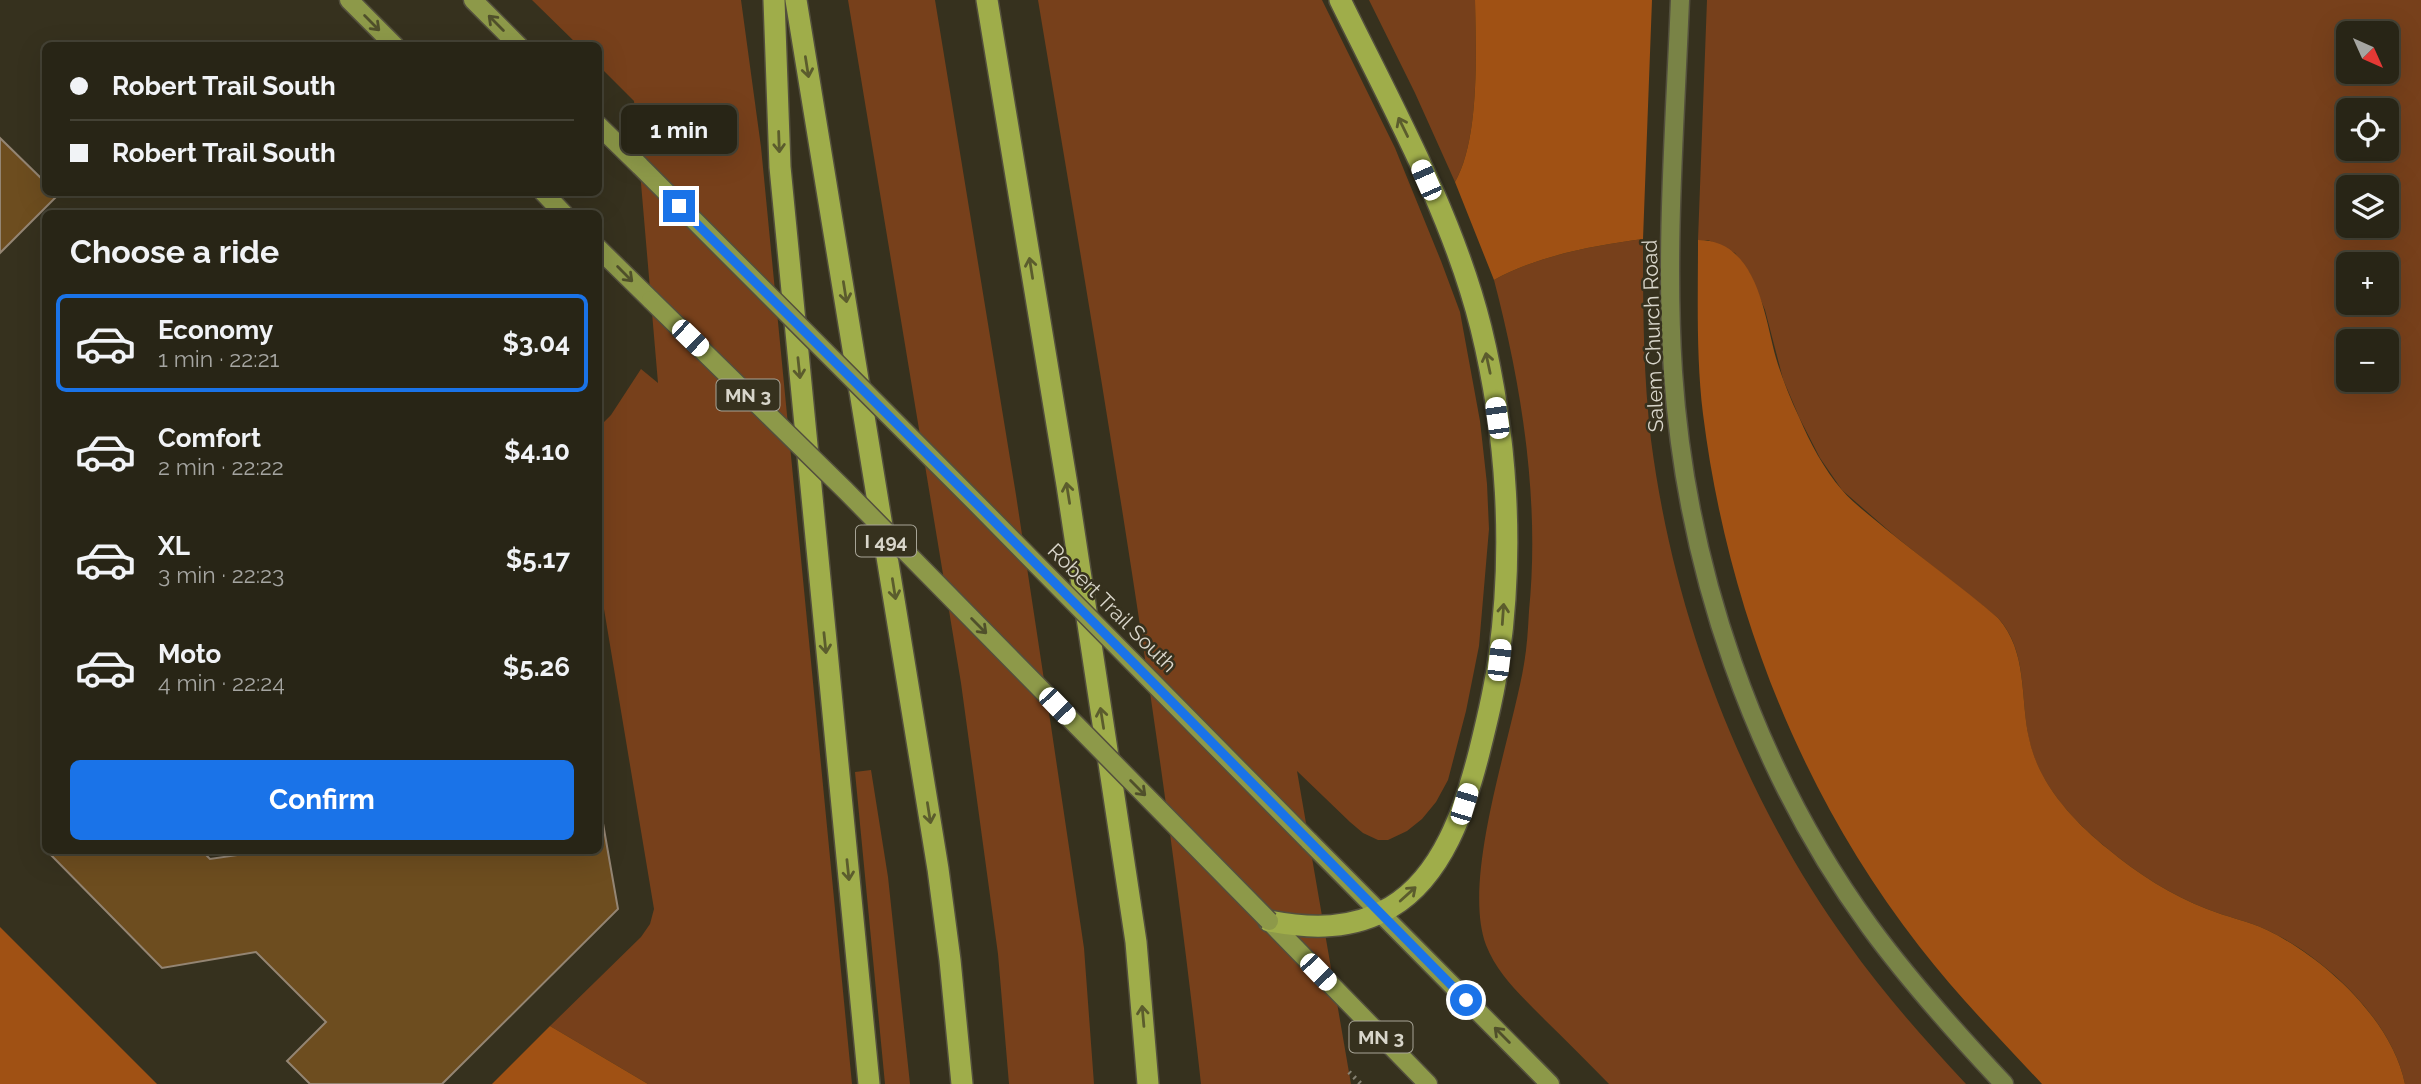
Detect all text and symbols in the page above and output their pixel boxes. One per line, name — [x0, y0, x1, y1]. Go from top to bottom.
one-way arrow — [363, 14, 380, 31]
one-way arrow — [488, 14, 505, 31]
north arrow — [2336, 21, 2399, 84]
map controls — [2336, 21, 2399, 392]
one-way arrow — [801, 55, 814, 78]
text: Robert Trail South — [112, 71, 336, 101]
button: locate — [2336, 98, 2399, 161]
callout: 1 min — [621, 104, 737, 154]
text: 1 min — [650, 116, 708, 143]
one-way arrow — [1395, 117, 1409, 138]
one-way arrow — [772, 130, 785, 153]
text: Robert Trail South — [112, 138, 336, 168]
car — [1408, 157, 1445, 203]
button: layers — [2336, 175, 2399, 238]
route end — [663, 190, 695, 222]
text: Choose a ride — [70, 233, 279, 270]
street label: Salem Church Road — [1637, 239, 1668, 433]
button: + — [2336, 252, 2399, 315]
one-way arrow — [1024, 257, 1037, 280]
one-way arrow — [616, 265, 633, 282]
one-way arrow — [839, 280, 852, 303]
icon: car — [74, 312, 137, 375]
text: Economy — [158, 315, 273, 345]
car — [668, 316, 713, 360]
text: $3.04 — [502, 328, 570, 358]
button: − — [2336, 329, 2399, 392]
text: 1 min · 22:21 — [158, 345, 279, 372]
one-way arrow — [1481, 352, 1495, 375]
one-way arrow — [793, 356, 806, 379]
road number: MN 3 — [716, 380, 780, 410]
car — [1484, 396, 1511, 440]
icon: car — [74, 420, 137, 483]
text: Comfort — [158, 423, 261, 453]
text: $4.10 — [504, 436, 570, 466]
text: 2 min · 22:22 — [158, 453, 284, 480]
one-way arrow — [1062, 482, 1075, 505]
road number: I 494 — [856, 526, 916, 556]
icon: car — [74, 528, 137, 591]
text: XL — [158, 531, 190, 561]
street label: Robert Trail South — [1043, 538, 1182, 677]
text: $5.17 — [506, 544, 570, 574]
text: 3 min · 22:23 — [158, 561, 284, 588]
one-way arrow — [888, 577, 901, 600]
one-way arrow — [1497, 603, 1510, 626]
one-way arrow — [970, 618, 987, 635]
one-way arrow — [819, 632, 832, 654]
icon: car — [74, 636, 137, 699]
car — [1487, 638, 1512, 682]
text: Moto — [158, 639, 221, 669]
text: $5.26 — [503, 652, 570, 682]
text: 4 min · 22:24 — [158, 669, 285, 696]
car — [1035, 684, 1080, 728]
one-way arrow — [1095, 707, 1108, 730]
button: Confirm — [70, 760, 574, 840]
one-way arrow — [1130, 780, 1147, 797]
car — [1448, 781, 1481, 827]
one-way arrow — [923, 801, 936, 824]
one-way arrow — [841, 858, 854, 881]
one-way arrow — [1399, 885, 1416, 902]
car — [1296, 950, 1341, 994]
route start — [1450, 984, 1482, 1016]
one-way arrow — [1136, 1005, 1149, 1028]
road number: MN 3 — [1350, 1021, 1412, 1052]
one-way arrow — [1493, 1027, 1510, 1044]

